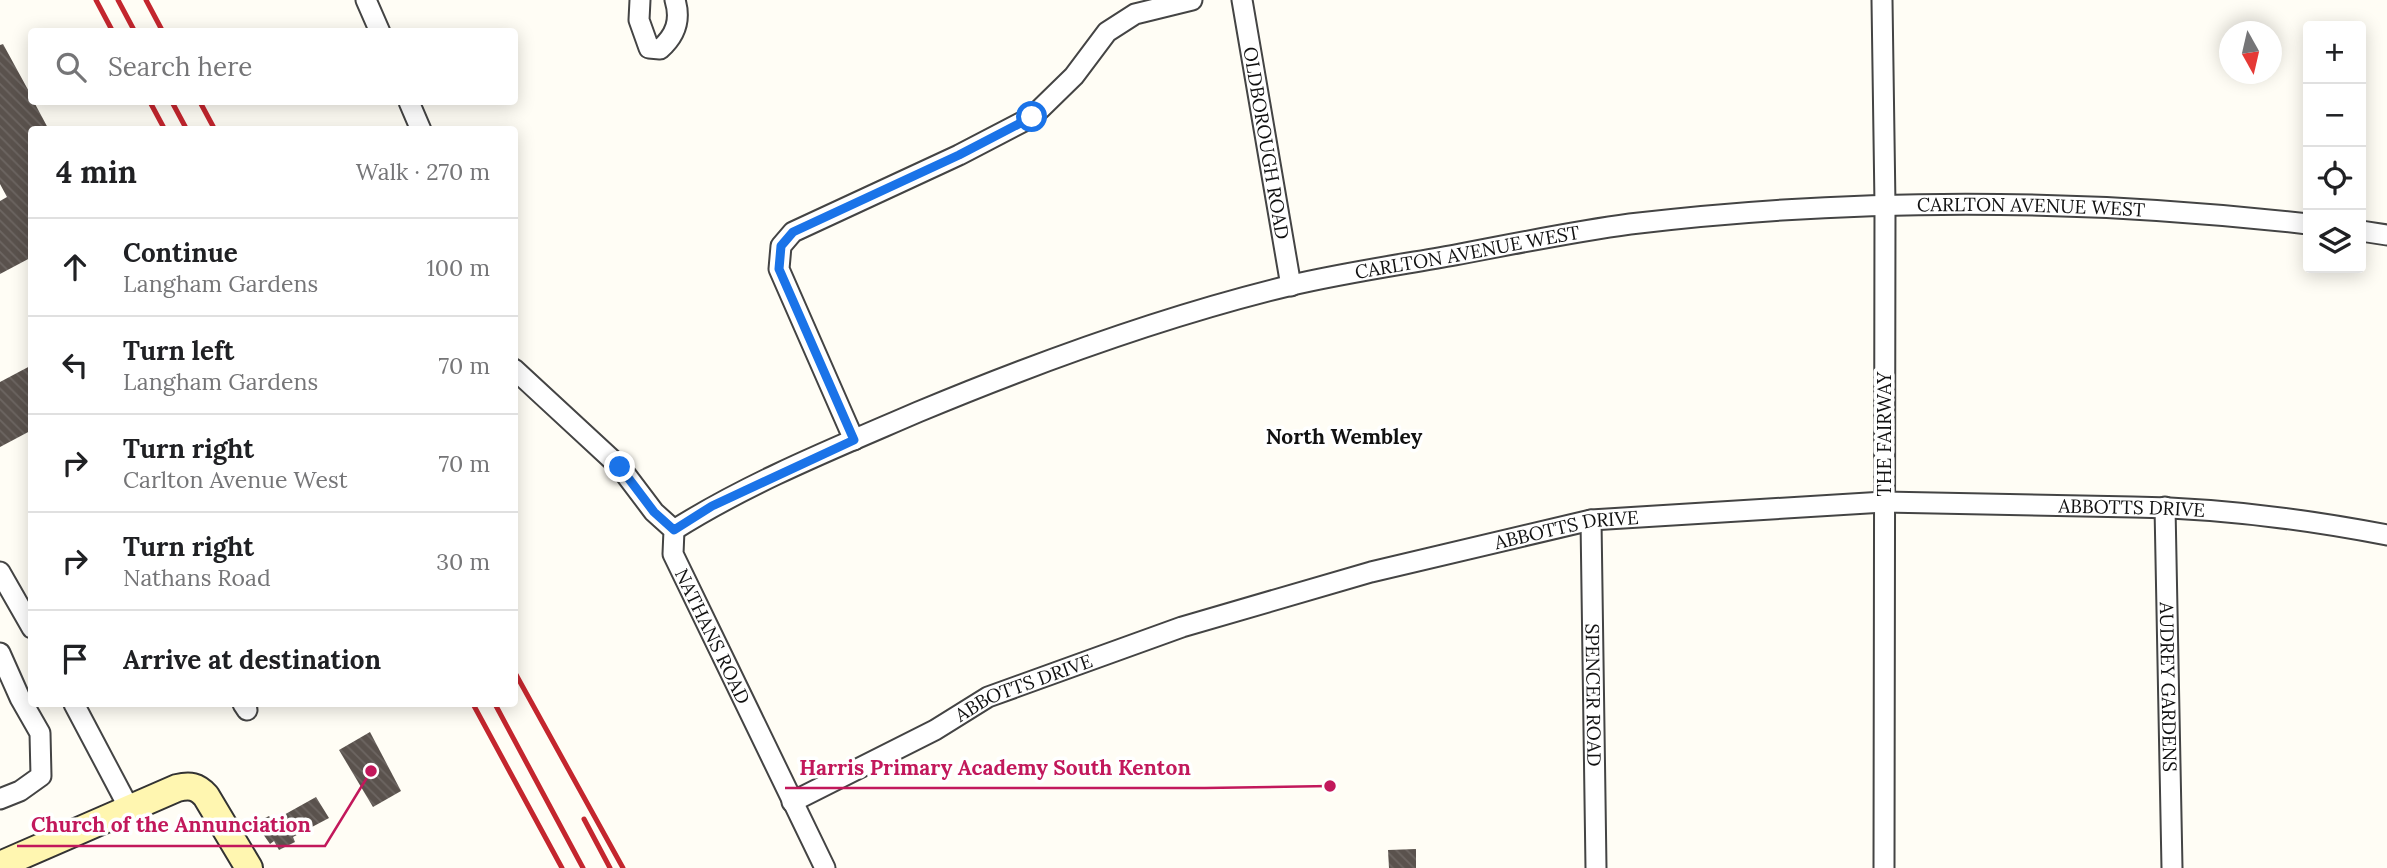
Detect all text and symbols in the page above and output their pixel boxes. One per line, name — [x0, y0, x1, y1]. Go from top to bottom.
north arrow — [2219, 21, 2282, 84]
map controls — [2303, 21, 2366, 273]
button: + — [2303, 21, 2366, 84]
search box — [28, 28, 518, 105]
street label: OLDBOROUGH ROAD — [1238, 45, 1295, 241]
icon: search — [52, 48, 90, 86]
text: Search here — [108, 50, 252, 83]
button: − — [2303, 84, 2366, 147]
route start — [1016, 101, 1047, 132]
button: locate — [2303, 147, 2366, 210]
text: 4 min — [56, 153, 137, 191]
text: Walk · 270 m — [356, 157, 490, 186]
street label: CARLTON AVENUE WEST — [1917, 192, 2146, 222]
button: layers — [2303, 210, 2366, 273]
street label: CARLTON AVENUE WEST — [1353, 220, 1581, 284]
text: Continue — [123, 236, 238, 269]
icon: ahead — [56, 248, 94, 286]
text: 100 m — [426, 253, 490, 282]
text: Langham Gardens — [123, 269, 318, 298]
text: Turn left — [123, 334, 234, 367]
icon: left — [56, 346, 94, 384]
text: 70 m — [439, 351, 490, 380]
text: Langham Gardens — [123, 367, 318, 396]
street label: THE FAIRWAY — [1872, 371, 1896, 496]
district label: North Wembley — [1266, 423, 1423, 450]
text: Turn right — [123, 432, 254, 465]
icon: right — [56, 444, 94, 482]
text: 70 m — [439, 449, 490, 478]
route end — [604, 451, 635, 482]
text: Carlton Avenue West — [123, 465, 348, 494]
street label: ABBOTTS DRIVE — [2057, 493, 2206, 522]
street label: ABBOTTS DRIVE — [1491, 505, 1639, 555]
text: Turn right — [123, 530, 254, 563]
icon: right — [56, 542, 94, 580]
text: 30 m — [436, 547, 490, 576]
text: Nathans Road — [123, 563, 271, 592]
street label: NATHANS ROAD — [670, 564, 756, 708]
street label: AUDREY GARDENS — [2155, 601, 2182, 772]
street label: SPENCER ROAD — [1580, 623, 1607, 767]
icon: arrive — [56, 640, 94, 678]
text: Arrive at destination — [123, 643, 381, 676]
street label: ABBOTTS DRIVE — [949, 648, 1095, 727]
callout: Harris Primary Academy South Kenton — [785, 746, 1205, 788]
text: Harris Primary Academy South Kenton — [799, 754, 1191, 781]
callout: Church of the Annunciation — [17, 804, 325, 846]
text: Church of the Annunciation — [31, 811, 311, 838]

